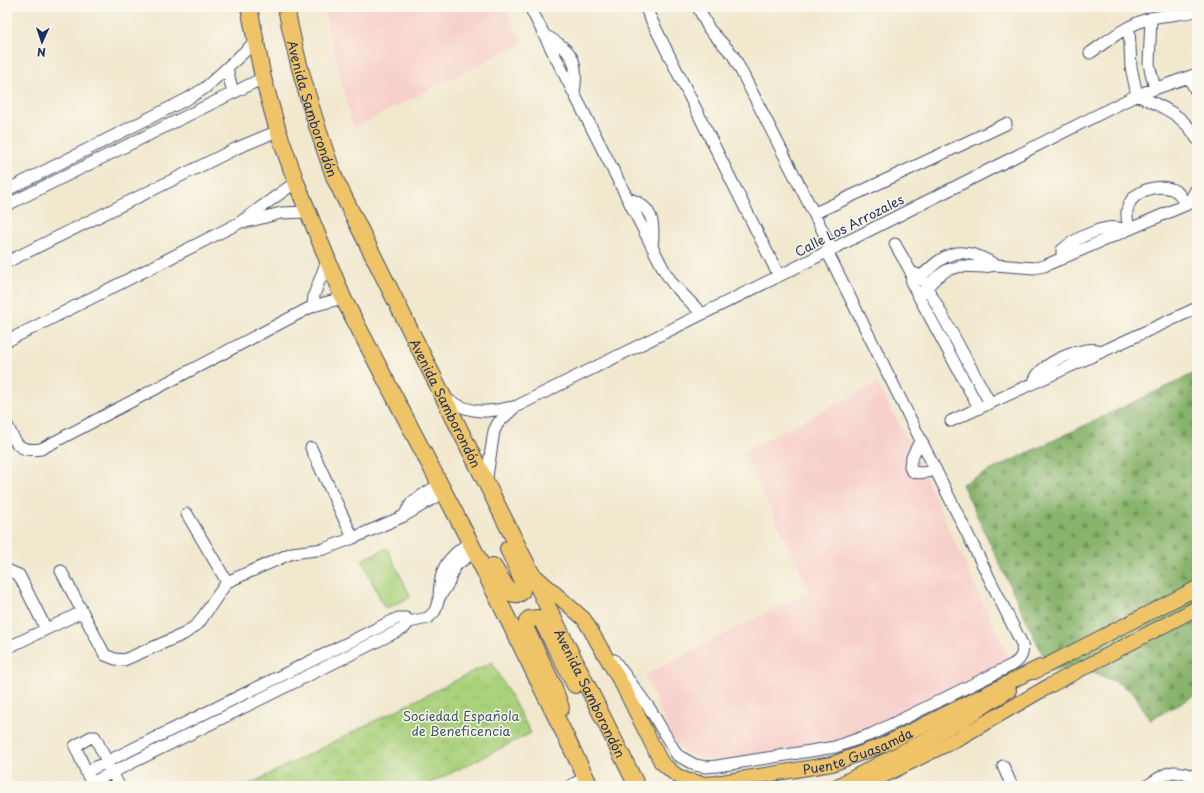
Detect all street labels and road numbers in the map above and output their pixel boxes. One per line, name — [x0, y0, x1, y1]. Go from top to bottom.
street label: Avenida Samborondón — [284, 38, 343, 179]
street label: Calle Los Arrozales — [791, 189, 907, 261]
street label: Avenida Samborondón — [406, 335, 486, 471]
street label: Avenida Samborondón — [551, 625, 631, 761]
street label: Puente Guasamda — [801, 722, 915, 778]

